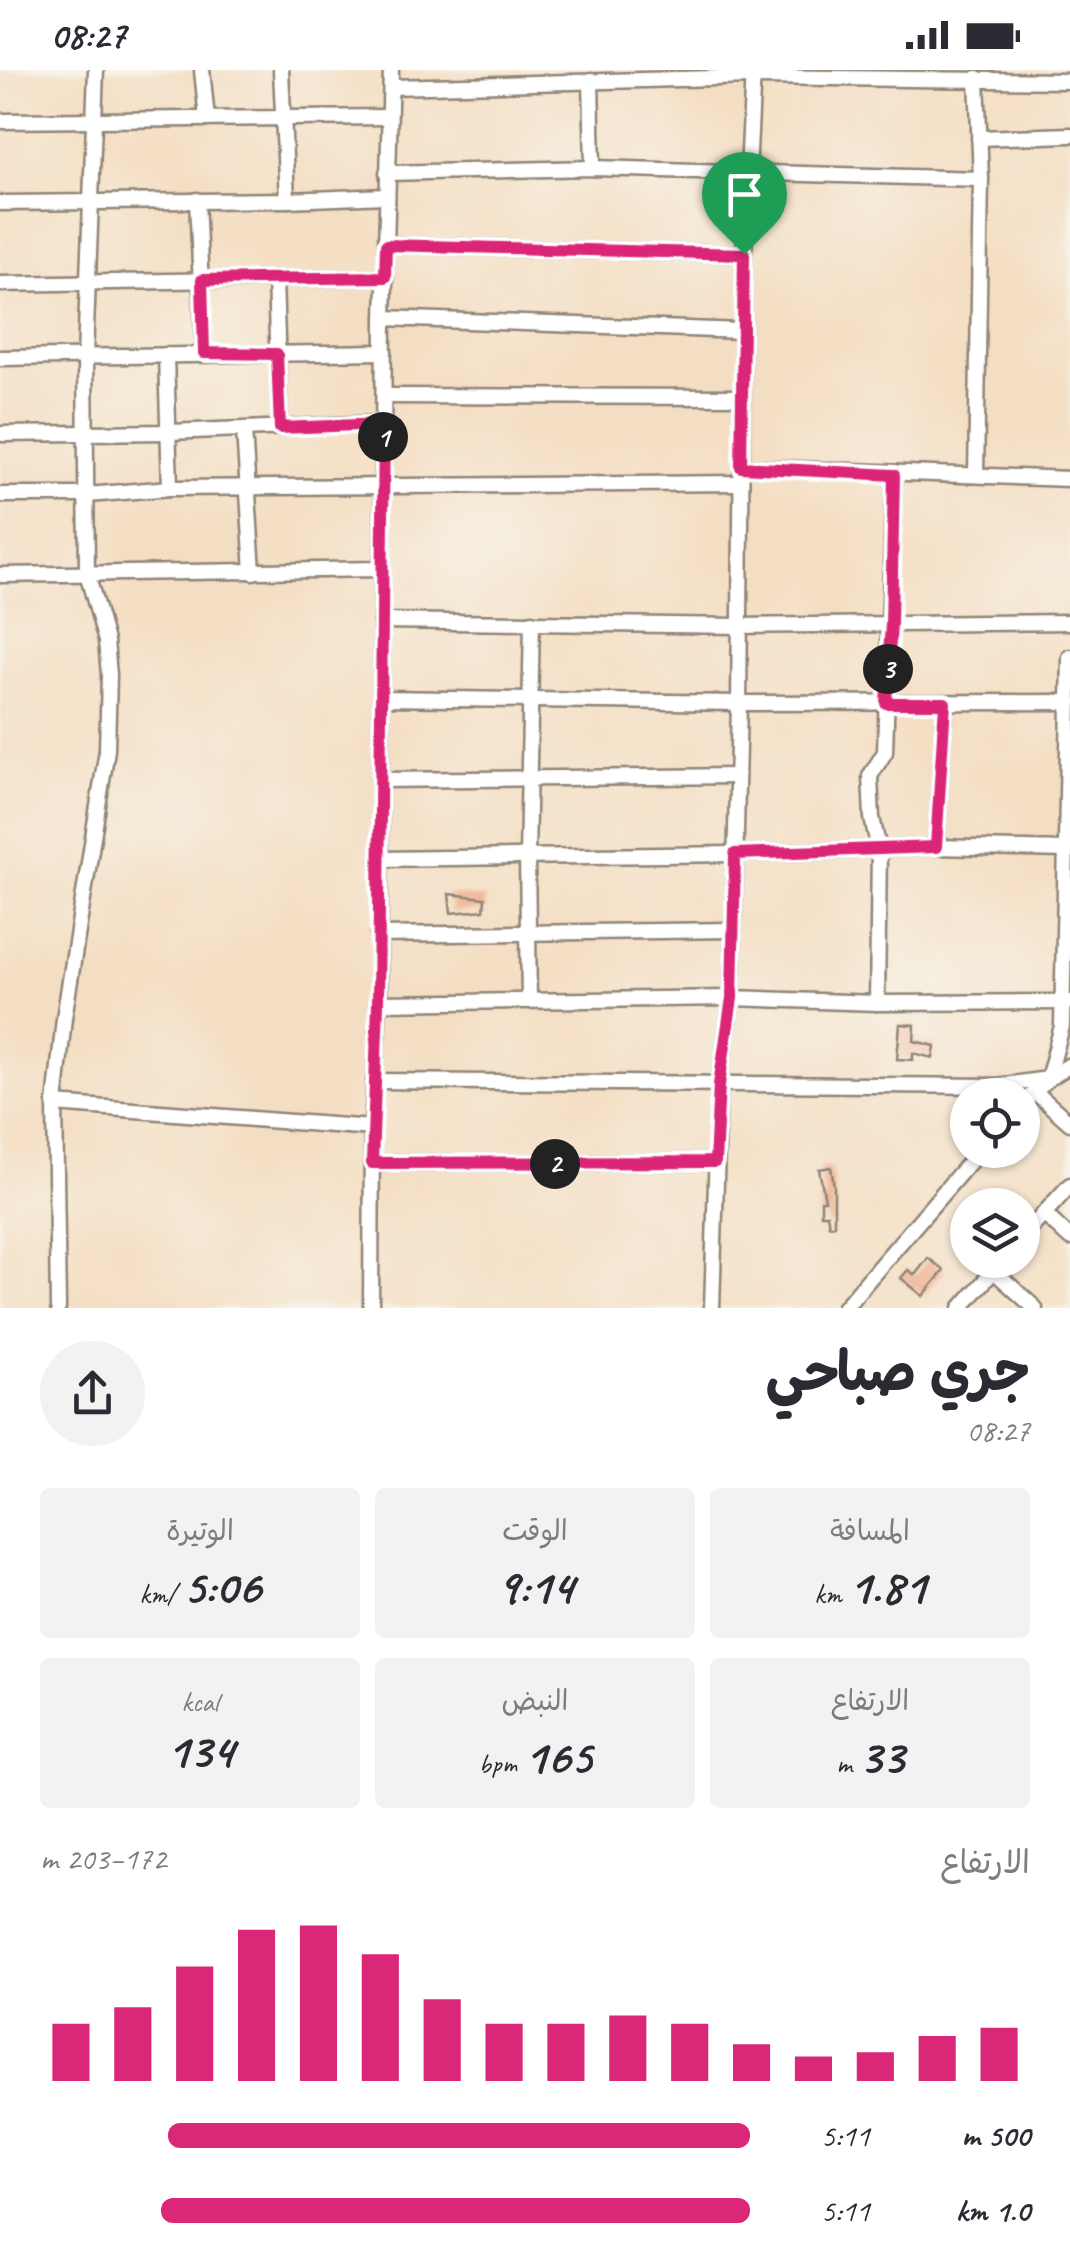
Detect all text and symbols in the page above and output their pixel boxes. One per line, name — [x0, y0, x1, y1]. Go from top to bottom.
text: 08:27 — [50, 12, 126, 59]
pin — [702, 152, 787, 255]
icon: arrive — [717, 167, 772, 222]
pin: 1 — [358, 412, 408, 462]
text: 1 — [377, 419, 389, 454]
pin: 3 — [863, 644, 913, 694]
text: 3 — [882, 651, 894, 686]
map controls — [950, 1078, 1040, 1278]
button: locate — [950, 1078, 1040, 1168]
pin: 2 — [530, 1139, 580, 1189]
text: 2 — [549, 1146, 561, 1181]
button: layers — [950, 1188, 1040, 1278]
text: جري صباحي — [766, 1337, 1030, 1407]
button: share — [40, 1341, 145, 1446]
text: 08:27 — [966, 1410, 1030, 1451]
text: الوتيرة — [166, 1513, 234, 1548]
text: الوقت — [502, 1513, 568, 1548]
text: المسافة — [830, 1513, 910, 1548]
text: 5:06 — [183, 1555, 261, 1618]
text: 9:14 — [497, 1555, 573, 1618]
text: 1.81 — [848, 1555, 926, 1618]
text: /km — [139, 1576, 183, 1611]
text: km — [814, 1576, 848, 1611]
text: النبض — [502, 1683, 568, 1718]
text: الارتفاع — [831, 1683, 909, 1718]
text: kcal — [181, 1684, 219, 1719]
text: 134 — [166, 1719, 234, 1782]
text: 165 — [524, 1725, 591, 1788]
text: 33 — [859, 1725, 904, 1788]
text: bpm — [479, 1746, 524, 1781]
text: m — [836, 1746, 859, 1781]
text: 172–203 m — [40, 1838, 166, 1879]
text: الارتفاع — [940, 1842, 1030, 1883]
text: 5:11 — [820, 2115, 870, 2156]
text: 500 m — [961, 2115, 1030, 2156]
text: 5:11 — [820, 2190, 870, 2231]
text: 1.0 km — [956, 2190, 1030, 2231]

